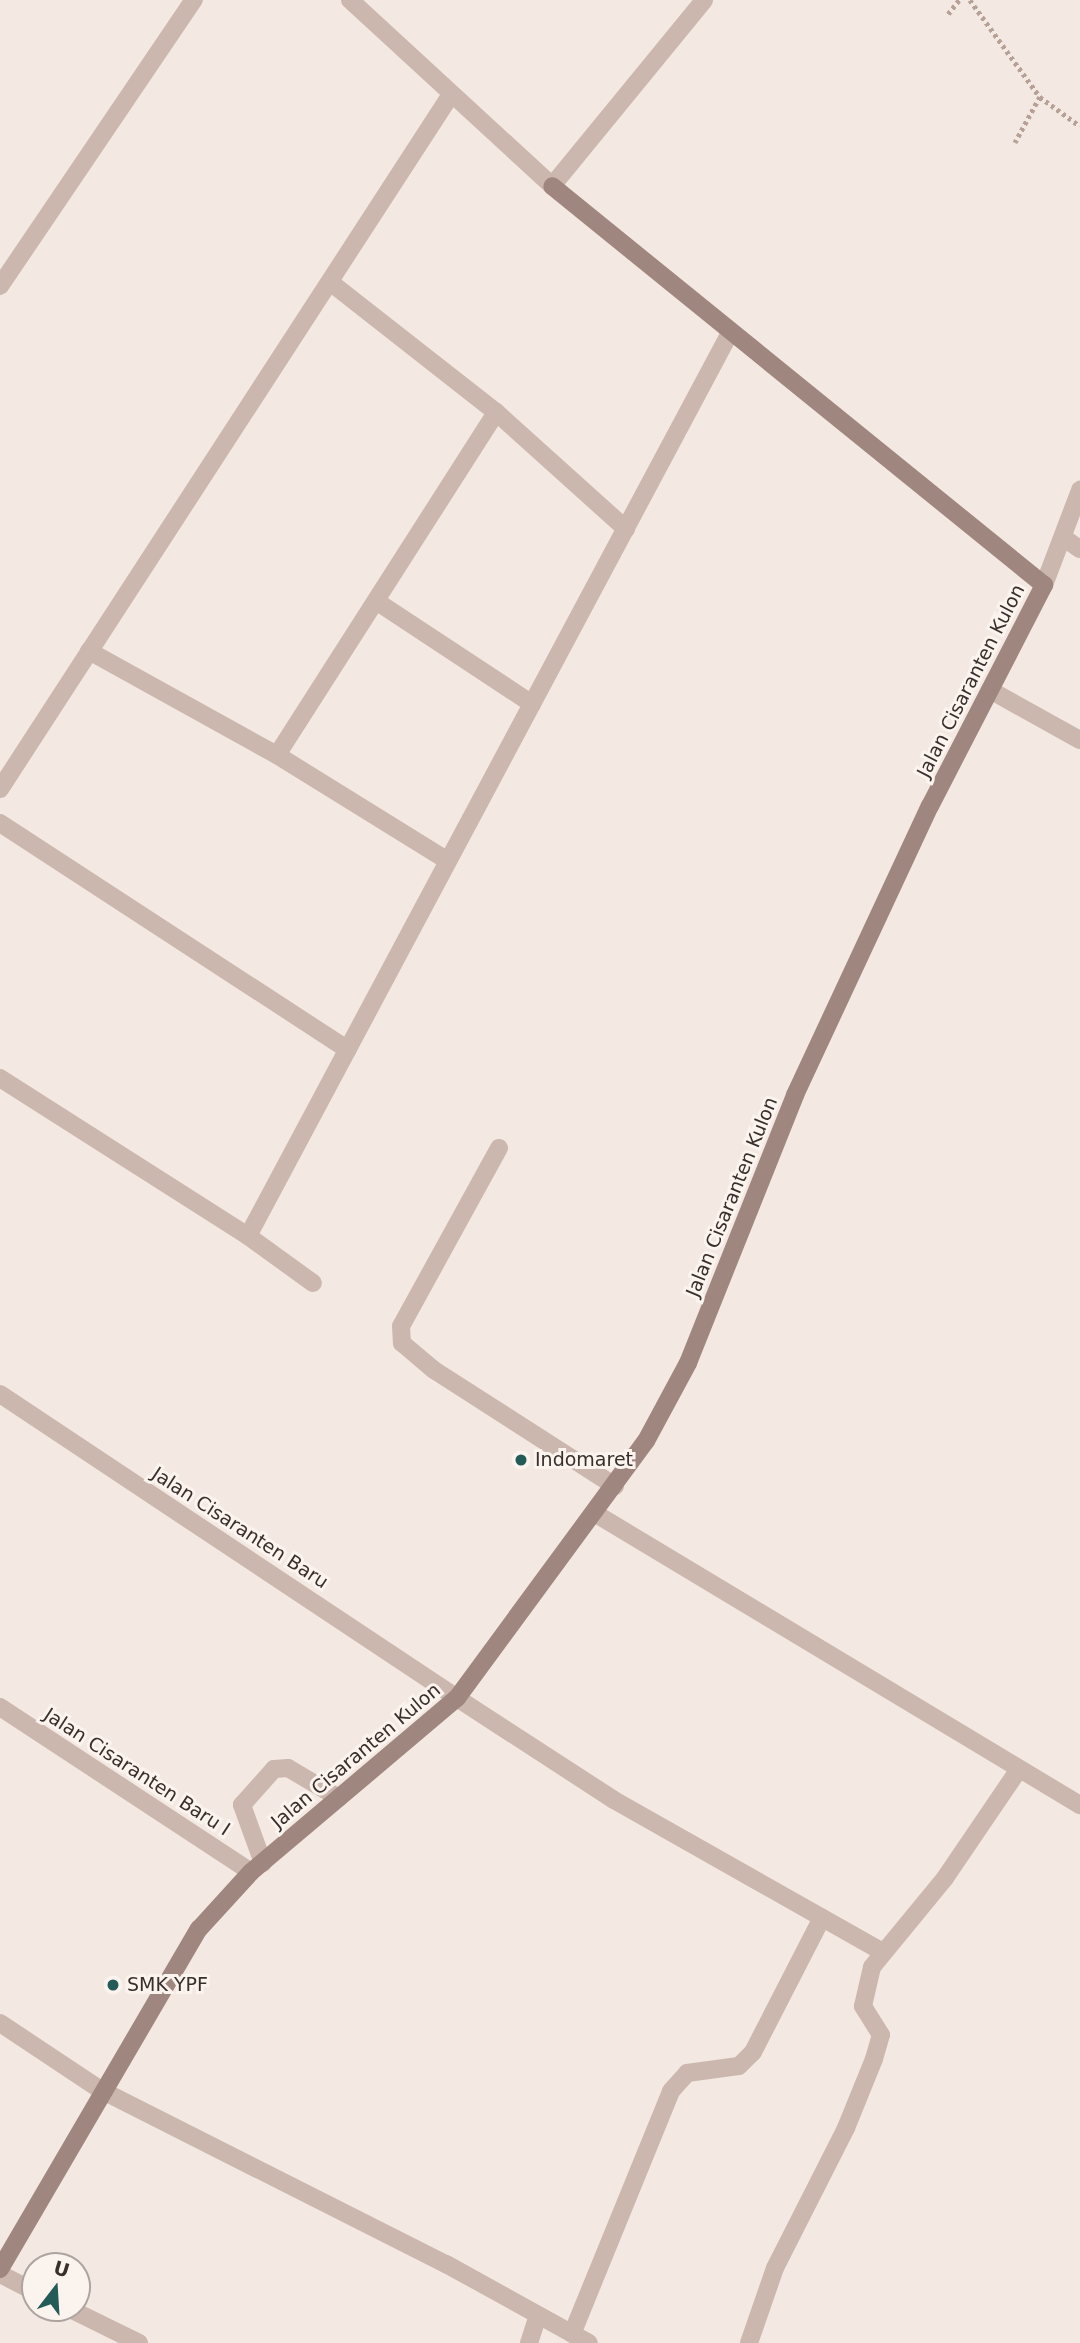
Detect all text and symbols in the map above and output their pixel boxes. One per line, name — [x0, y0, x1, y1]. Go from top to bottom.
street label: Jalan Cisaranten Kulon — [912, 581, 1030, 781]
street label: Jalan Cisaranten Kulon — [681, 1094, 783, 1300]
place label: Indomaret — [535, 1449, 633, 1471]
marker: Indomaret — [513, 1452, 529, 1468]
street label: Jalan Cisaranten Baru — [148, 1462, 332, 1594]
street label: Jalan Cisaranten Kulon — [267, 1679, 445, 1833]
street label: Jalan Cisaranten Baru I — [40, 1703, 234, 1841]
place label: SMK YPF — [127, 1974, 208, 1996]
marker: SMK YPF — [105, 1977, 121, 1993]
north arrow — [21, 2252, 91, 2322]
text: U — [51, 2256, 72, 2282]

